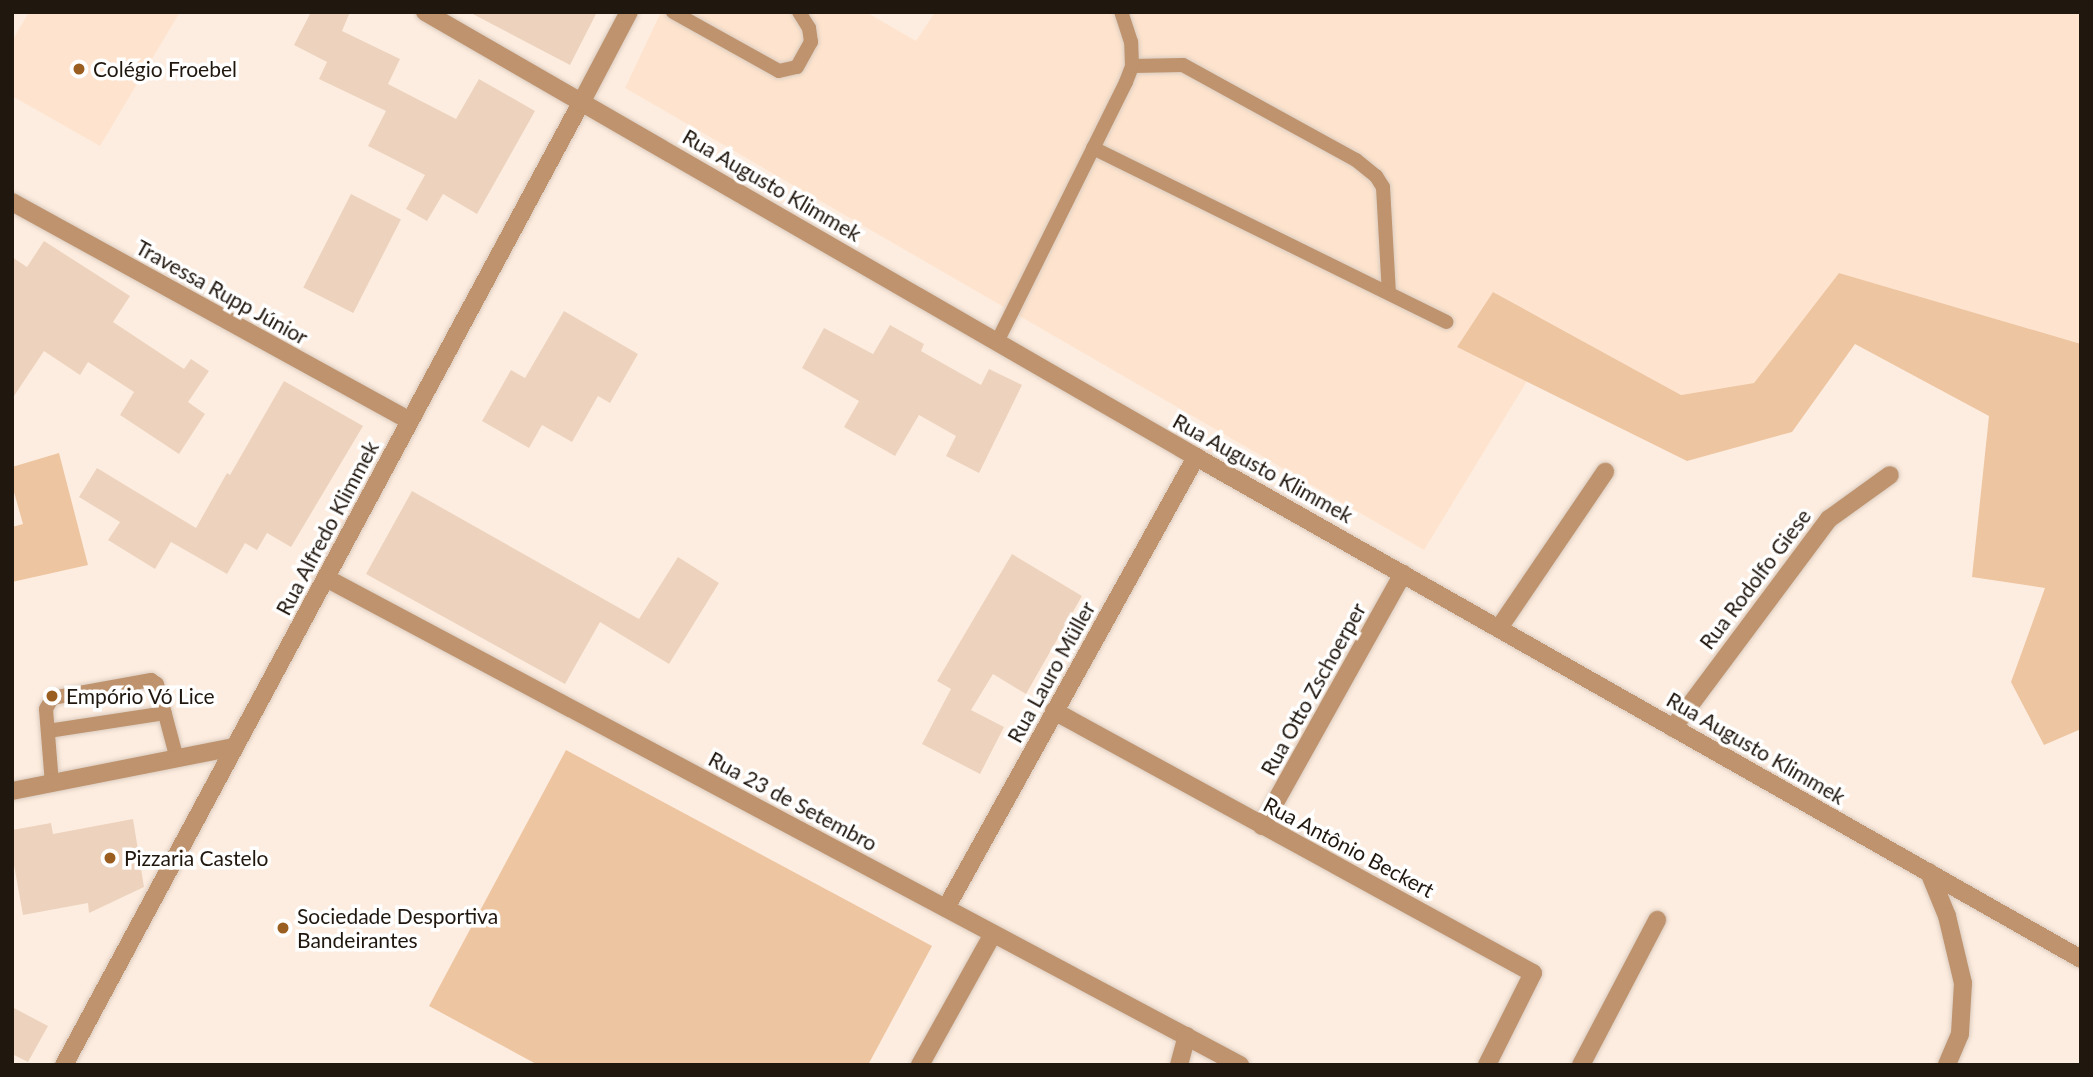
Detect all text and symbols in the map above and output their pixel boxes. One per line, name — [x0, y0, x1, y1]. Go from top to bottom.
place label: Colégio Froebel — [93, 56, 237, 82]
marker: Colégio Froebel — [71, 61, 87, 77]
street label: Rua Augusto Klimmek — [678, 123, 866, 247]
street label: Travessa Rupp Júnior — [131, 234, 313, 350]
street label: Rua Augusto Klimmek — [1168, 408, 1358, 528]
street label: Rua Alfredo Klimmek — [270, 436, 384, 620]
street label: Rua Rodolfo Giese — [1694, 504, 1816, 654]
street label: Rua Lauro Müller — [1002, 597, 1100, 747]
street label: Rua Otto Zschoerper — [1255, 598, 1371, 780]
place label: Empório Vó Lice — [66, 683, 215, 709]
street label: Rua Augusto Klimmek — [1662, 686, 1850, 810]
marker: Empório Vó Lice — [44, 688, 60, 704]
street label: Rua 23 de Setembro — [704, 746, 882, 856]
street label: Rua Antônio Beckert — [1259, 791, 1439, 903]
place label: Pizzaria Castelo — [124, 845, 268, 871]
marker: Pizzaria Castelo — [102, 850, 118, 866]
place label: Sociedade Desportiva Bandeirantes — [297, 903, 498, 953]
marker: Sociedade Desportiva Bandeirantes — [275, 920, 291, 936]

